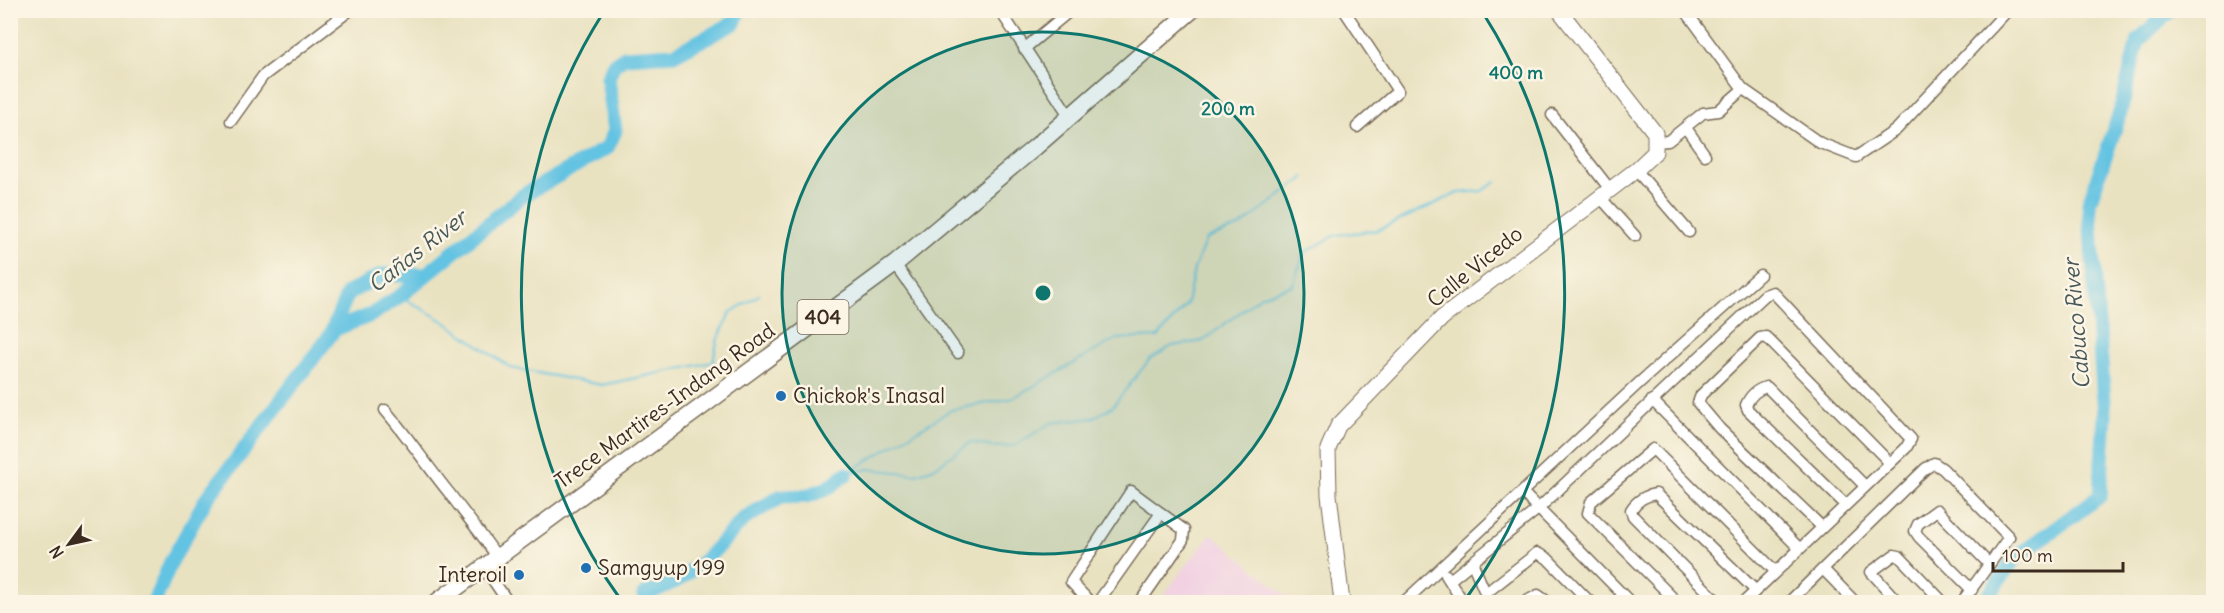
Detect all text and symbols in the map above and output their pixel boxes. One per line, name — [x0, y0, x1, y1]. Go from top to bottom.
text: 400 m — [1489, 61, 1543, 84]
text: 200 m — [1201, 97, 1255, 120]
water label: Cañas River — [362, 202, 474, 298]
street label: Calle Vicedo — [1422, 220, 1528, 313]
water label: Cabuco River — [2056, 255, 2096, 390]
centre of rings — [1033, 283, 1053, 303]
road number: 404 — [798, 300, 848, 334]
street label: Trece Martires-Indang Road — [549, 317, 780, 494]
place label: Chickok's Inasal — [793, 382, 945, 409]
marker: Chickok's Inasal — [774, 389, 788, 403]
north arrow — [39, 514, 99, 574]
scale bar — [1993, 535, 2124, 573]
text: N — [45, 542, 68, 562]
text: 100 m — [2002, 544, 2053, 567]
place label: Samgyup 199 — [598, 554, 725, 581]
place label: Interoil — [438, 561, 507, 588]
marker: Samgyup 199 — [579, 561, 593, 575]
marker: Interoil — [512, 568, 526, 582]

